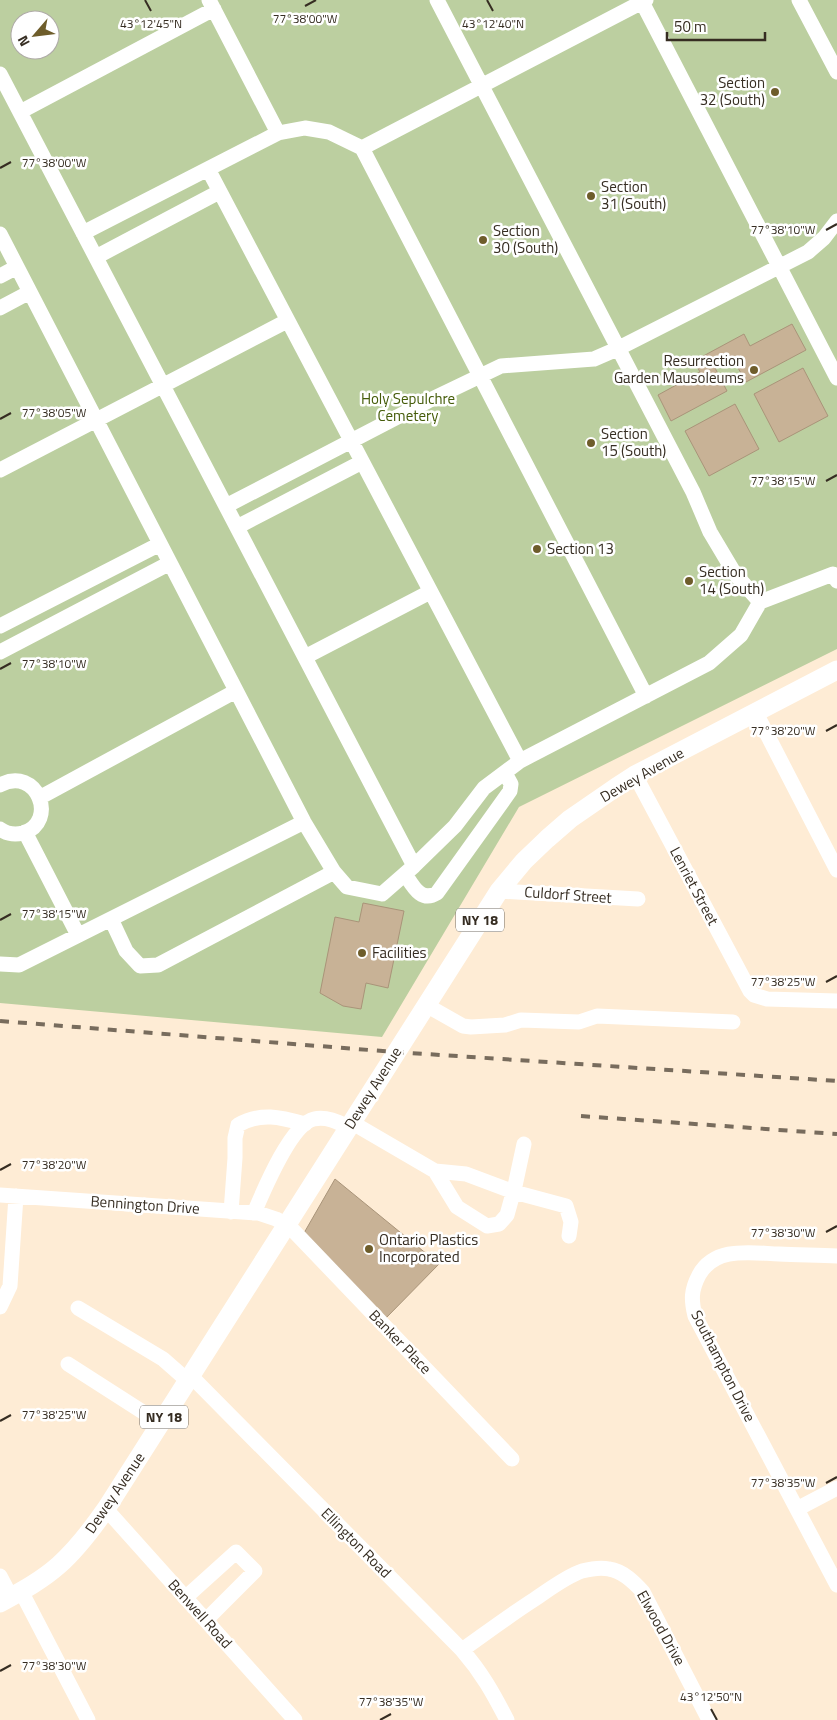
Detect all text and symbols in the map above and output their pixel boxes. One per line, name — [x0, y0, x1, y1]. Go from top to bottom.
text: 77°38'00"W — [273, 9, 338, 28]
north arrow — [10, 10, 60, 60]
scale bar — [667, 10, 764, 42]
text: 43°12'45"N — [120, 14, 182, 33]
text: 43°12'40"N — [462, 14, 524, 33]
text: 50 m — [674, 15, 707, 38]
text: N — [12, 32, 35, 51]
place label: Section 32 (South) — [700, 71, 765, 111]
marker: Section 32 (South) — [769, 86, 781, 98]
text: 77°38'00"W — [22, 153, 87, 172]
place label: Section 31 (South) — [601, 175, 666, 215]
marker: Section 31 (South) — [585, 190, 597, 202]
place label: Section 30 (South) — [493, 219, 558, 259]
text: 77°38'10"W — [751, 220, 816, 239]
marker: Section 30 (South) — [477, 234, 489, 246]
place label: Resurrection Garden Mausoleums — [614, 349, 744, 389]
marker: Resurrection Garden Mausoleums — [748, 364, 760, 376]
park label: Holy Sepulchre Cemetery — [361, 387, 455, 427]
text: 77°38'05"W — [22, 403, 87, 422]
place label: Section 15 (South) — [601, 422, 666, 462]
marker: Section 15 (South) — [585, 437, 597, 449]
text: 77°38'15"W — [751, 471, 816, 490]
place label: Section 13 — [547, 537, 614, 560]
marker: Section 13 — [531, 543, 543, 555]
place label: Section 14 (South) — [699, 560, 764, 600]
marker: Section 14 (South) — [683, 575, 695, 587]
text: 77°38'10"W — [22, 654, 87, 673]
text: 77°38'20"W — [751, 721, 816, 740]
street label: Dewey Avenue — [596, 741, 688, 808]
street label: Lenriet Street — [664, 842, 725, 930]
street label: Culdorf Street — [524, 880, 613, 909]
text: 77°38'15"W — [22, 904, 87, 923]
road number: NY 18 — [456, 908, 504, 932]
place label: Facilities — [372, 941, 427, 964]
marker: Facilities — [356, 947, 368, 959]
text: 77°38'25"W — [751, 972, 816, 991]
street label: Dewey Avenue — [338, 1042, 407, 1133]
text: 77°38'20"W — [22, 1155, 87, 1174]
street label: Bennington Drive — [90, 1189, 200, 1220]
text: 77°38'30"W — [751, 1223, 816, 1242]
place label: Ontario Plastics Incorporated — [379, 1228, 478, 1268]
marker: Ontario Plastics Incorporated — [363, 1243, 375, 1255]
street label: Banker Place — [364, 1304, 437, 1379]
street label: Southampton Drive — [685, 1306, 762, 1426]
text: 77°38'25"W — [22, 1405, 87, 1424]
road number: NY 18 — [140, 1405, 188, 1428]
street label: Dewey Avenue — [79, 1448, 150, 1538]
text: 77°38'35"W — [751, 1473, 816, 1492]
street label: Ellington Road — [316, 1502, 397, 1583]
street label: Benwell Road — [163, 1574, 238, 1653]
street label: Elwood Drive — [631, 1586, 692, 1670]
text: 77°38'30"W — [22, 1656, 87, 1675]
text: 43°12'50"N — [680, 1687, 742, 1706]
text: 77°38'35"W — [359, 1692, 424, 1711]

